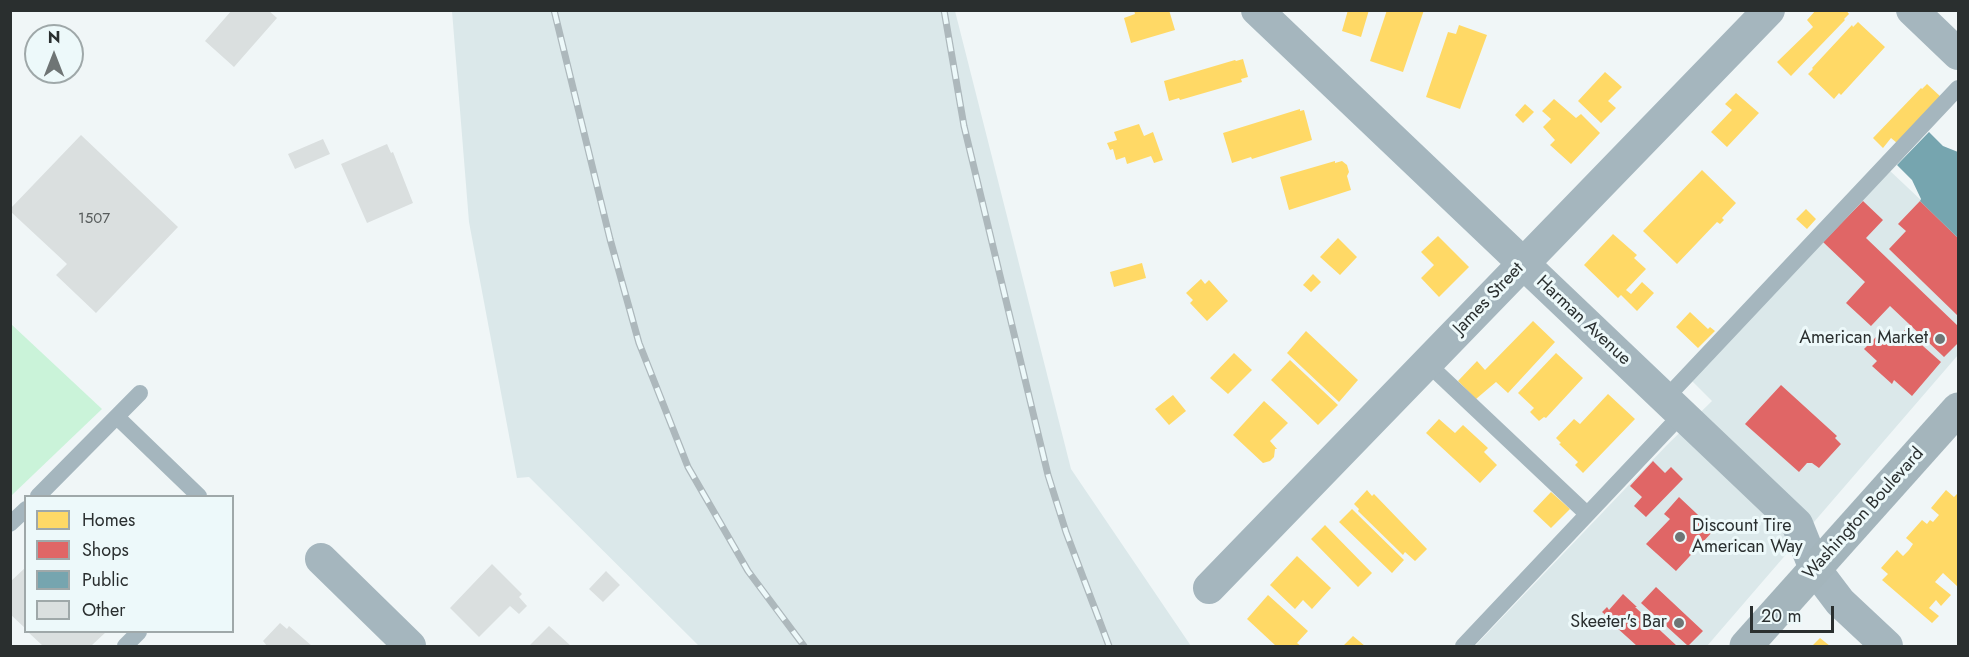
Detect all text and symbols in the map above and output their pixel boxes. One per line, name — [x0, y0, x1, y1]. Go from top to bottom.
north arrow — [24, 24, 84, 84]
text: N — [48, 26, 60, 49]
house number: 1507 — [78, 210, 110, 228]
street label: James Street — [1449, 258, 1529, 340]
street label: Harman Avenue — [1531, 272, 1635, 370]
place label: American Market — [1799, 328, 1928, 350]
marker: American Market — [1933, 332, 1947, 346]
street label: Washington Boulevard — [1799, 444, 1929, 584]
legend — [24, 495, 234, 633]
text: Homes — [82, 507, 135, 533]
place label: Discount Tire American Way — [1692, 516, 1803, 558]
marker: Discount Tire American Way — [1673, 530, 1687, 544]
text: Shops — [82, 537, 129, 563]
text: Public — [82, 567, 129, 593]
scale bar — [1753, 594, 1837, 632]
text: Other — [82, 597, 125, 623]
text: 20 m — [1761, 603, 1801, 629]
place label: Skeeter's Bar — [1570, 612, 1667, 634]
marker: Skeeter's Bar — [1672, 616, 1686, 630]

